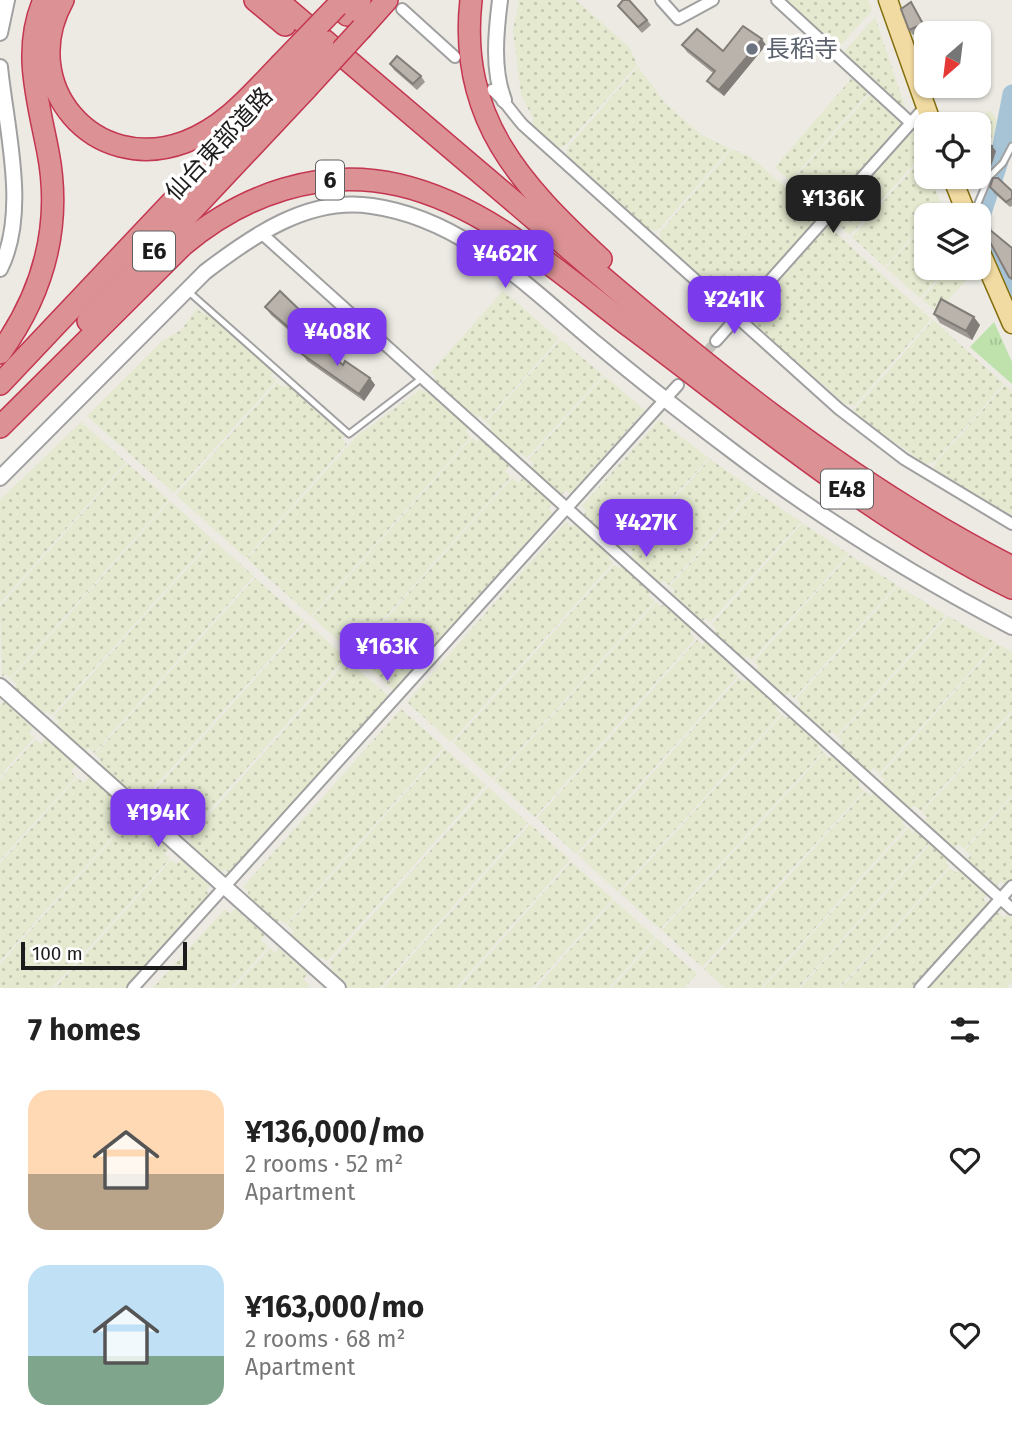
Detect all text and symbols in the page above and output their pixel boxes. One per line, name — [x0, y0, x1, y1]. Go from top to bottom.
north arrow — [914, 21, 990, 98]
map controls — [914, 21, 991, 280]
place label: 長稻寺 — [766, 35, 838, 63]
marker: 長稻寺 — [744, 41, 760, 57]
street label: 仙台東部道路 — [160, 82, 278, 206]
button: locate — [914, 112, 991, 189]
road number: 6 — [316, 160, 344, 200]
pin: ¥136K — [784, 176, 882, 235]
text: ¥136K — [802, 184, 864, 212]
button: layers — [914, 203, 991, 280]
pin: ¥462K — [456, 230, 554, 290]
road number: E6 — [133, 232, 175, 270]
text: ¥462K — [473, 239, 537, 267]
pin: ¥241K — [685, 276, 783, 336]
text: ¥241K — [704, 285, 764, 313]
pin: ¥408K — [288, 308, 386, 368]
text: ¥408K — [304, 317, 370, 345]
road number: E48 — [821, 470, 873, 509]
pin: ¥427K — [597, 500, 695, 559]
text: ¥427K — [615, 508, 677, 536]
pin: ¥163K — [338, 624, 436, 683]
text: ¥163K — [356, 632, 418, 660]
pin: ¥194K — [109, 790, 207, 849]
text: ¥194K — [126, 798, 190, 826]
scale bar — [21, 939, 187, 971]
text: 100 m — [32, 942, 83, 965]
icon: filters — [946, 1011, 984, 1049]
text: 7 homes — [28, 1012, 140, 1048]
text: ¥136,000/mo — [245, 1114, 425, 1150]
icon: home — [84, 1118, 168, 1202]
icon: heart — [946, 1141, 984, 1179]
text: 2 rooms · 52 m² — [245, 1150, 403, 1178]
text: Apartment — [245, 1178, 355, 1206]
text: ¥163,000/mo — [245, 1289, 424, 1325]
icon: home — [84, 1293, 168, 1377]
icon: heart — [946, 1316, 984, 1354]
text: 2 rooms · 68 m² — [245, 1325, 406, 1353]
text: Apartment — [245, 1353, 355, 1381]

